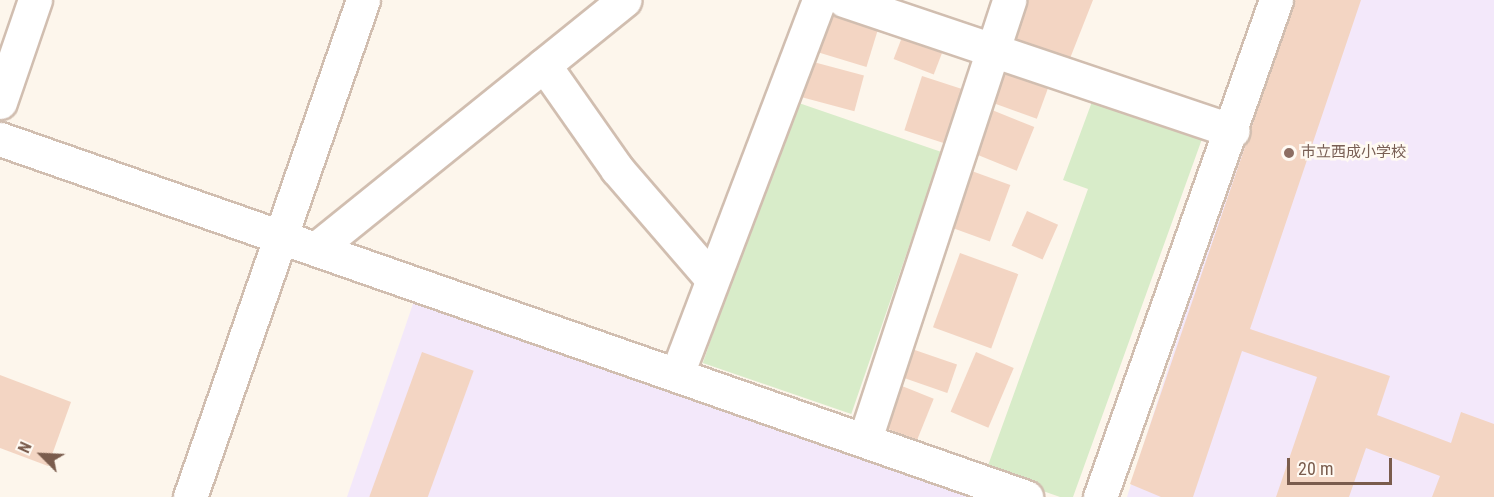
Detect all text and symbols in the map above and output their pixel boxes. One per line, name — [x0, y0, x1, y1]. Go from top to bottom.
place label: 市立西成小学校 — [1301, 144, 1406, 162]
marker: 市立西成小学校 — [1282, 146, 1296, 160]
north arrow — [12, 425, 72, 485]
text: N — [14, 439, 36, 456]
scale bar — [1290, 446, 1395, 484]
text: 20 m — [1298, 458, 1333, 479]

